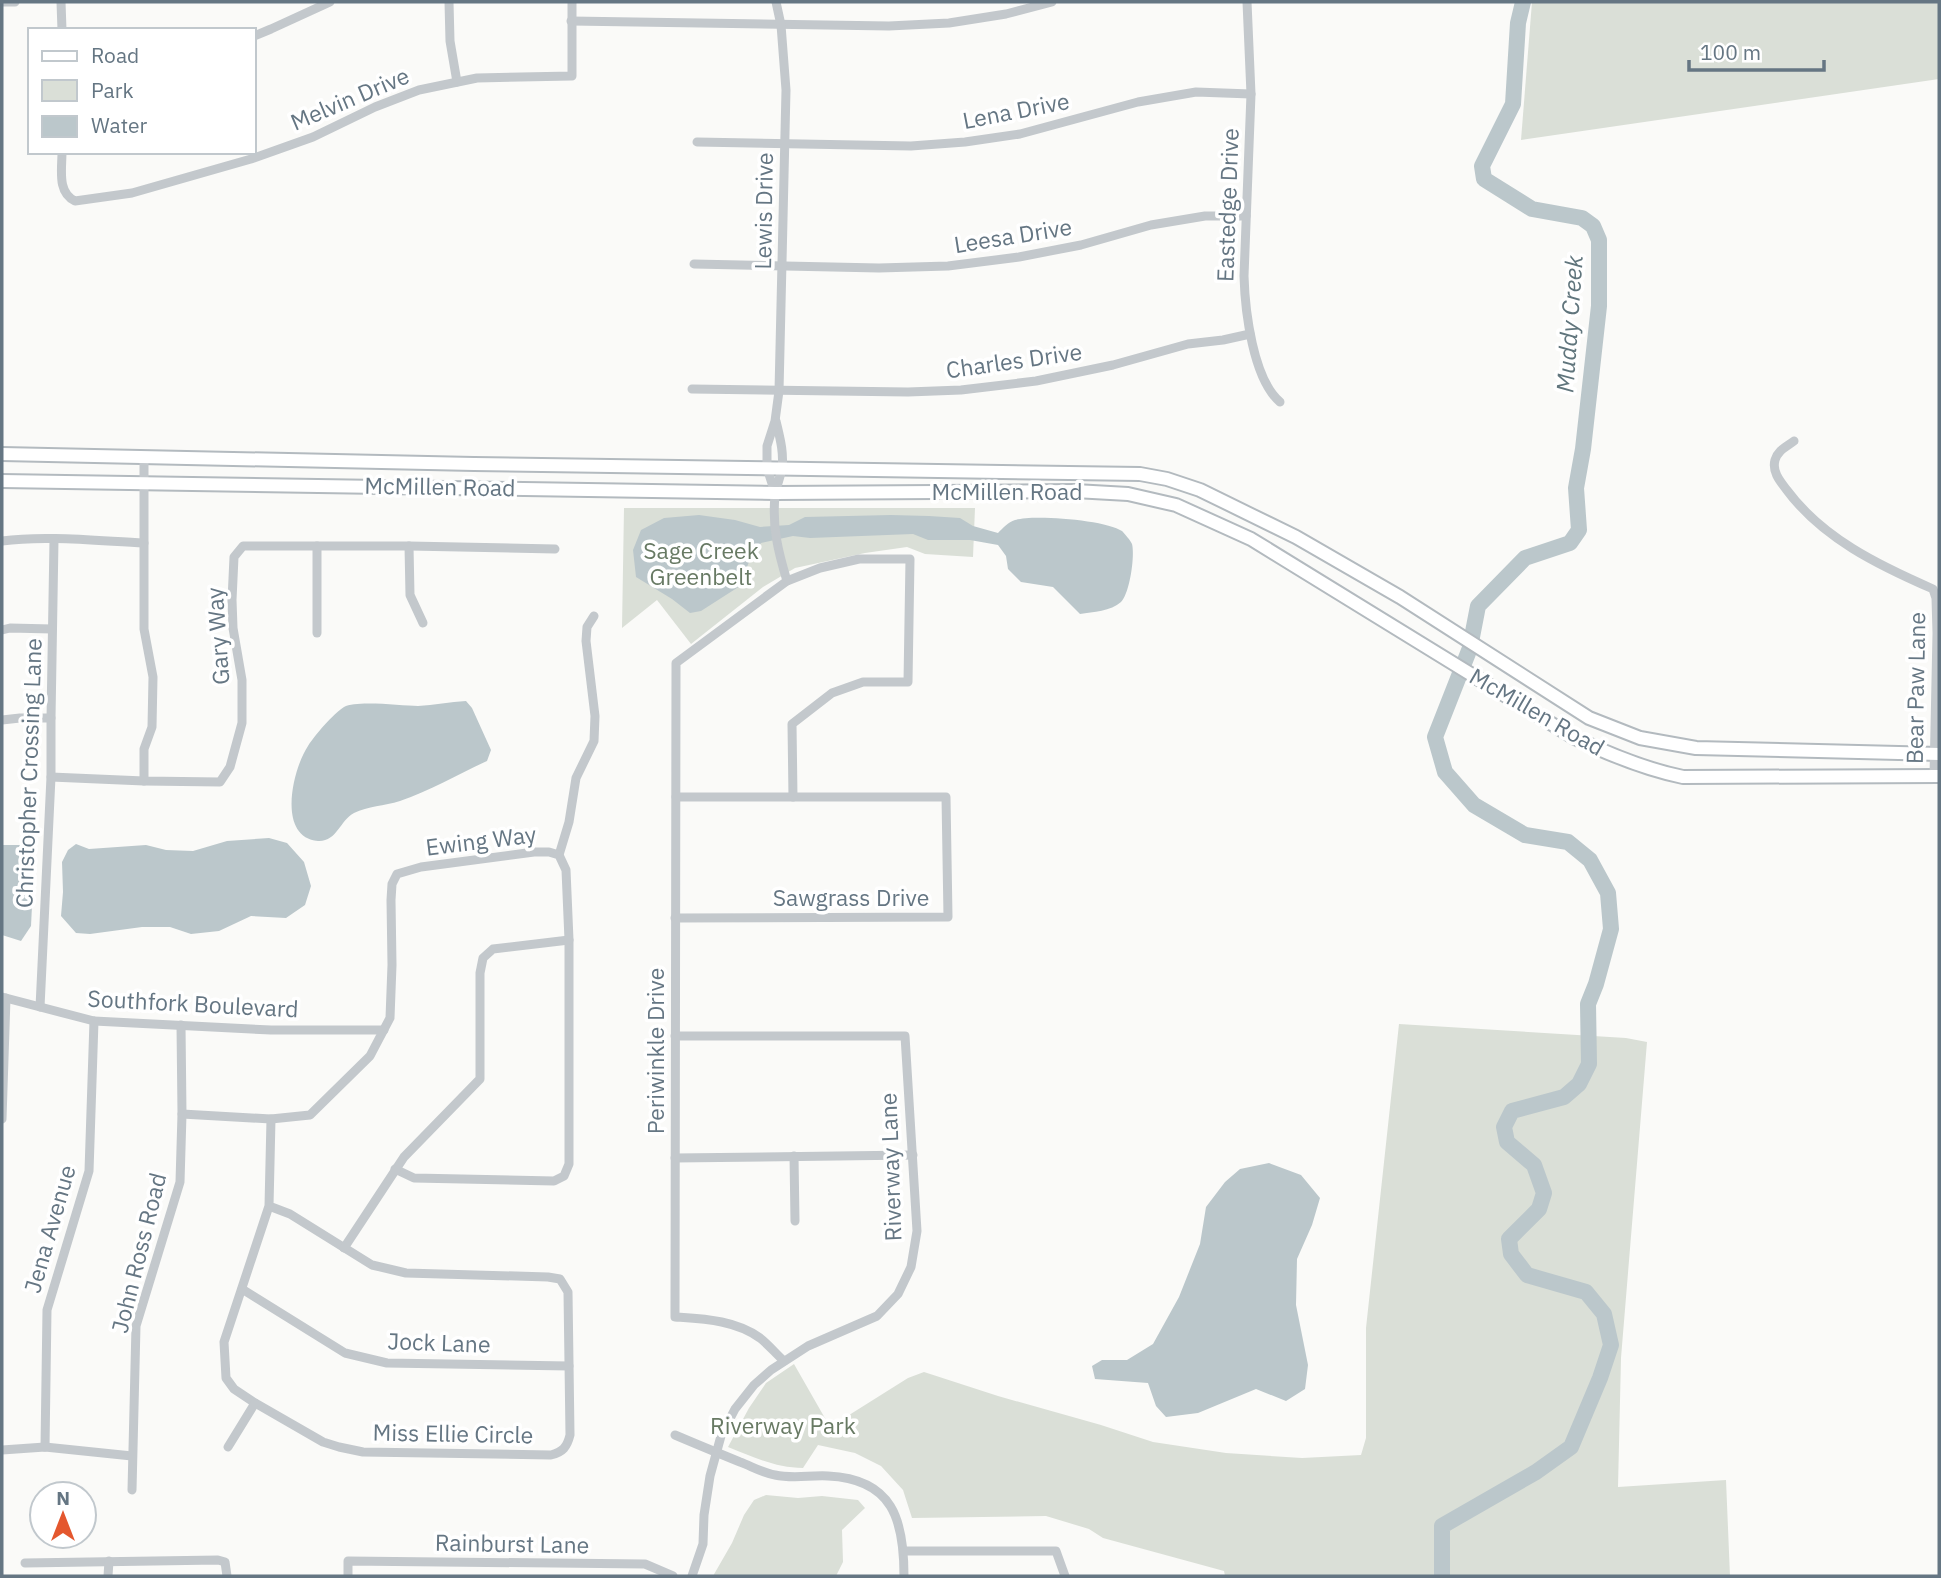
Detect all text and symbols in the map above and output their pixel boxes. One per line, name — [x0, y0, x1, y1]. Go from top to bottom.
legend — [28, 28, 256, 154]
scale bar — [1689, 28, 1824, 72]
text: 100 m — [1700, 38, 1761, 66]
text: Road — [91, 41, 139, 69]
street label: Melvin Drive — [286, 60, 414, 137]
text: Park — [91, 76, 134, 104]
street label: Lena Drive — [960, 85, 1072, 135]
text: Water — [91, 111, 148, 139]
street label: Eastedge Drive — [1209, 127, 1245, 283]
street label: Lewis Drive — [747, 152, 779, 270]
street label: Leesa Drive — [952, 211, 1074, 259]
water label: Muddy Creek — [1548, 254, 1590, 394]
street label: Charles Drive — [944, 336, 1084, 384]
street label: McMillen Road — [364, 470, 516, 502]
street label: McMillen Road — [931, 476, 1083, 506]
park label: Sage Creek Greenbelt — [643, 535, 759, 591]
street label: Gary Way — [199, 586, 235, 686]
street label: Bear Paw Lane — [1899, 612, 1931, 764]
street label: Christopher Crossing Lane — [8, 638, 48, 908]
street label: McMillen Road — [1465, 660, 1610, 762]
street label: Ewing Way — [424, 818, 538, 862]
street label: Sawgrass Drive — [773, 882, 929, 912]
street label: Periwinkle Drive — [640, 968, 670, 1134]
street label: Southfork Boulevard — [87, 982, 299, 1024]
street label: Riverway Lane — [872, 1092, 908, 1242]
street label: Jena Avenue — [16, 1161, 82, 1296]
street label: John Ross Road — [104, 1170, 172, 1336]
street label: Jock Lane — [387, 1325, 491, 1359]
park label: Riverway Park — [710, 1410, 856, 1440]
street label: Miss Ellie Circle — [372, 1417, 534, 1449]
north arrow — [28, 1480, 98, 1550]
text: N — [56, 1486, 70, 1510]
street label: Rainburst Lane — [435, 1527, 589, 1559]

